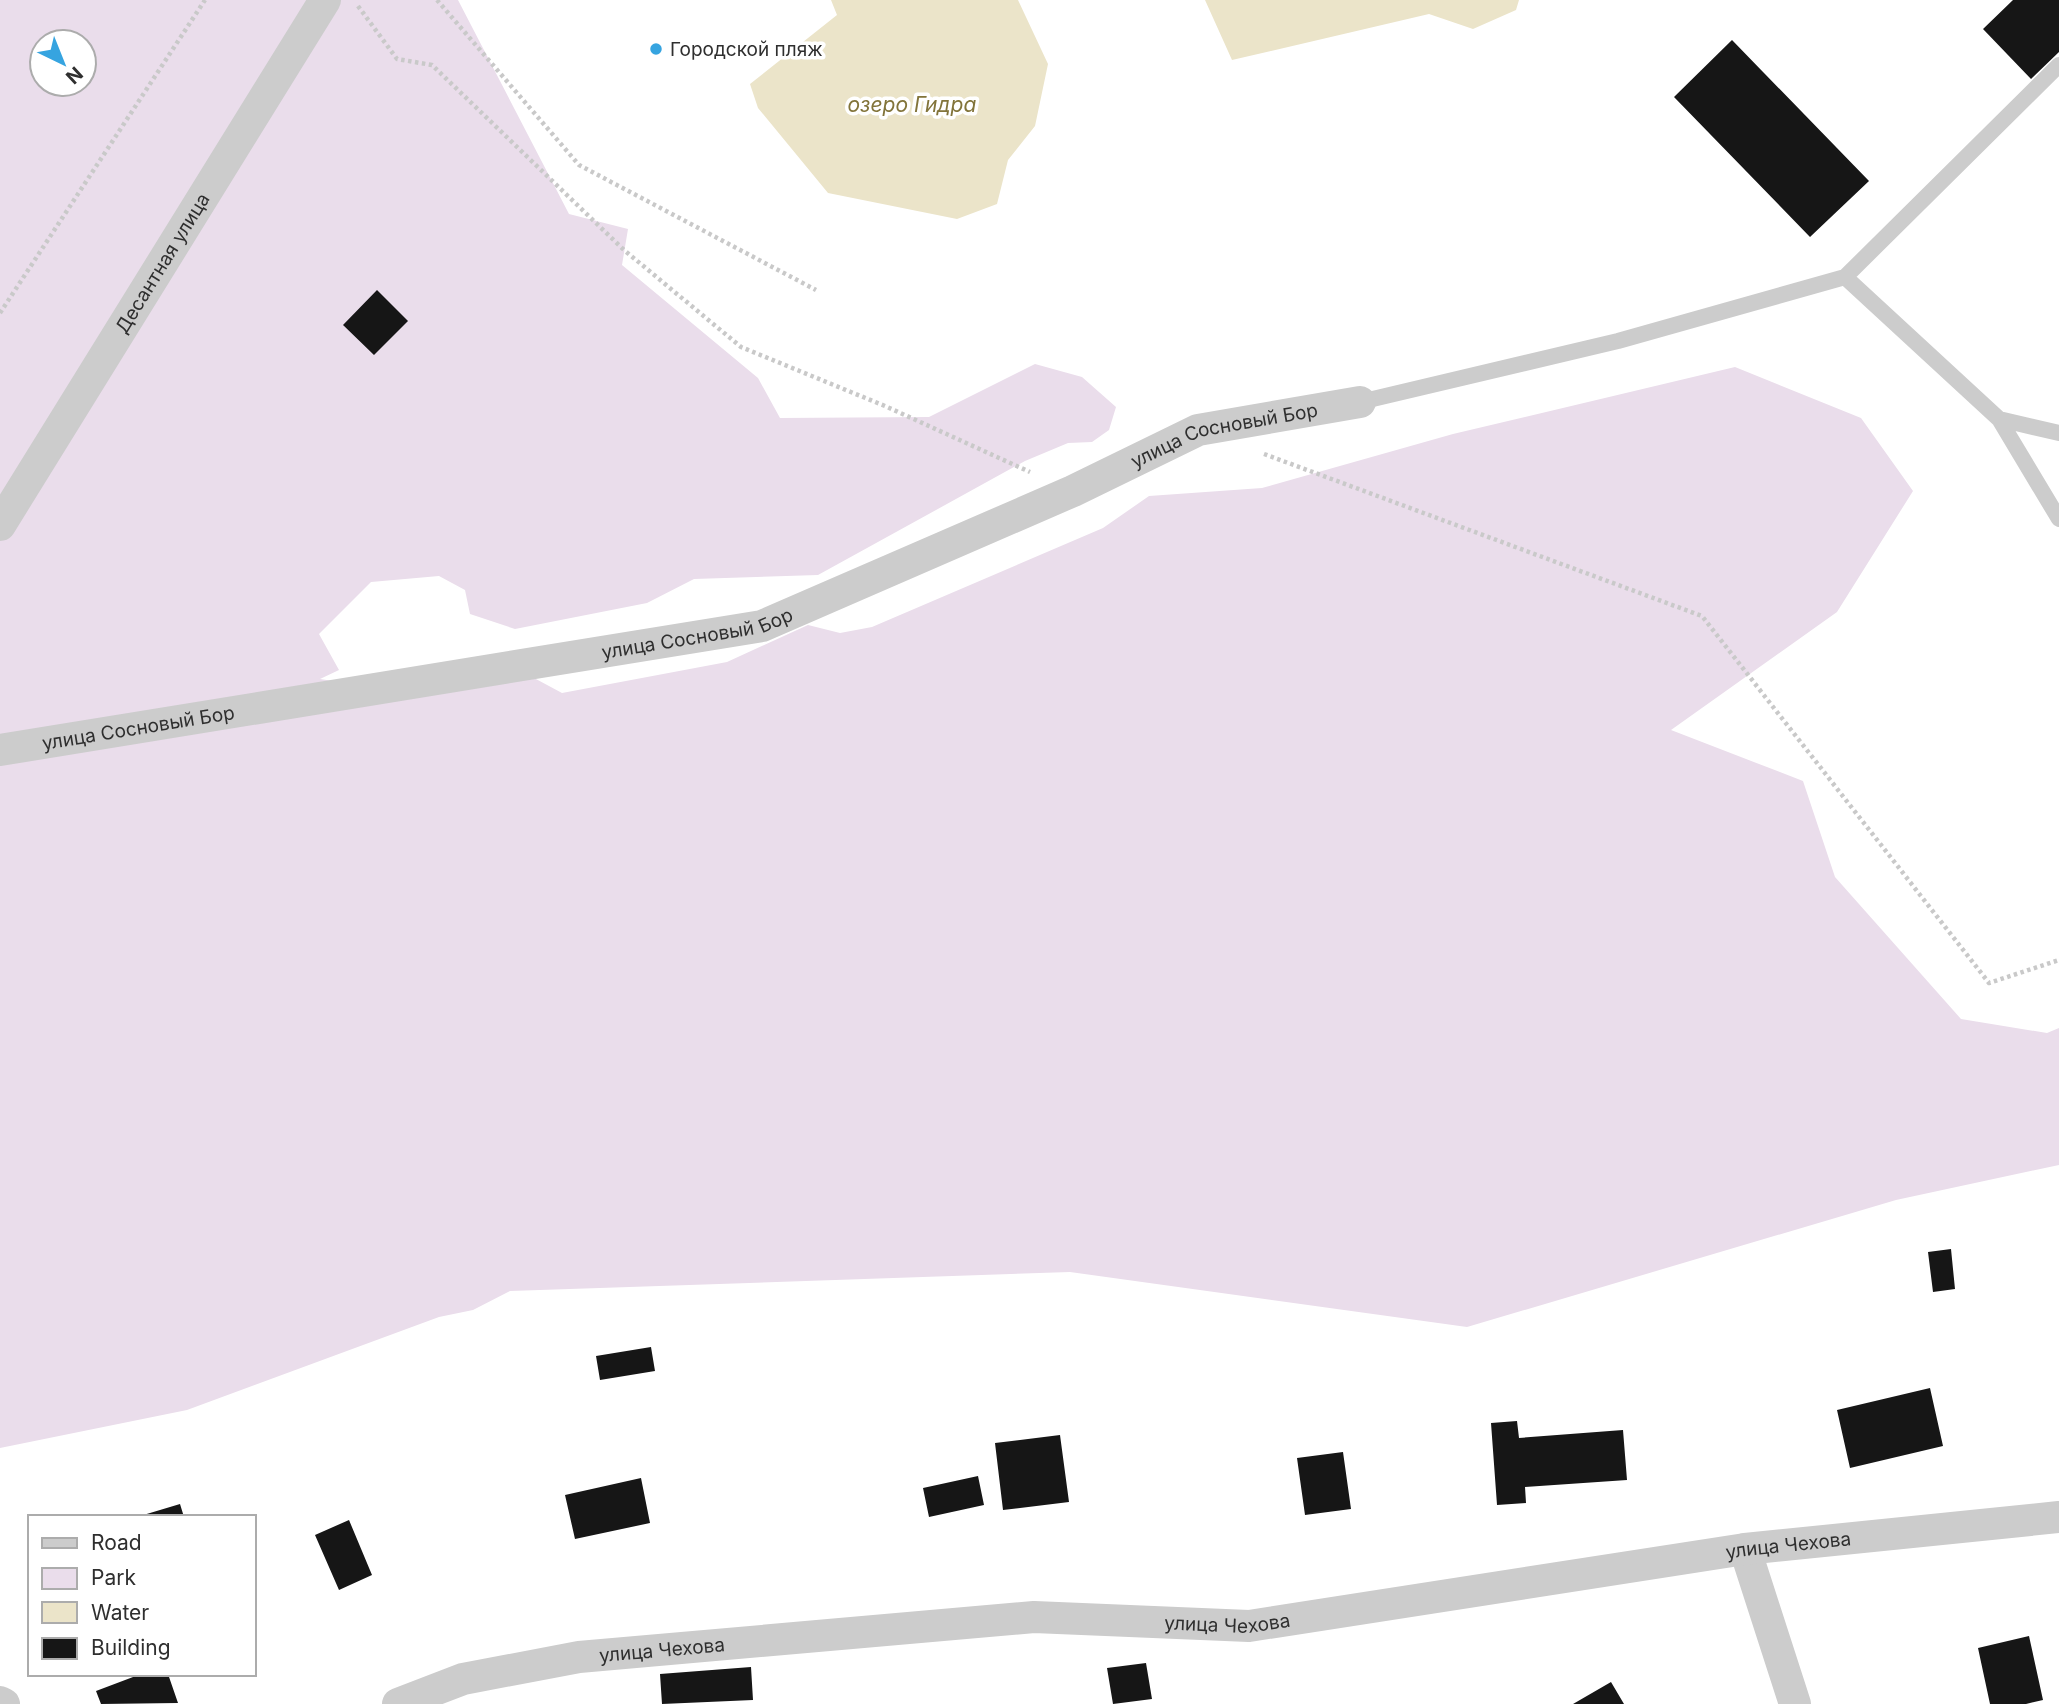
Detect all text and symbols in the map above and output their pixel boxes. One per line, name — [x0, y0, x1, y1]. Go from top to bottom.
north arrow — [28, 28, 98, 98]
place label: Городской пляж — [670, 38, 823, 61]
marker: Городской пляж — [648, 41, 664, 57]
text: N — [61, 62, 87, 88]
water label: озеро Гидра — [847, 92, 977, 117]
street label: Десантная улица — [110, 189, 214, 337]
street label: улица Сосновый Бор — [1127, 398, 1319, 473]
street label: улица Сосновый Бор — [600, 603, 796, 663]
street label: улица Сосновый Бор — [40, 701, 236, 755]
legend — [28, 1515, 256, 1676]
street label: улица Чехова — [1724, 1527, 1852, 1563]
text: Road — [91, 1530, 142, 1555]
text: Park — [91, 1565, 136, 1590]
text: Water — [91, 1600, 149, 1625]
street label: улица Чехова — [1164, 1608, 1292, 1638]
street label: улица Чехова — [598, 1633, 726, 1667]
text: Building — [91, 1635, 171, 1660]

